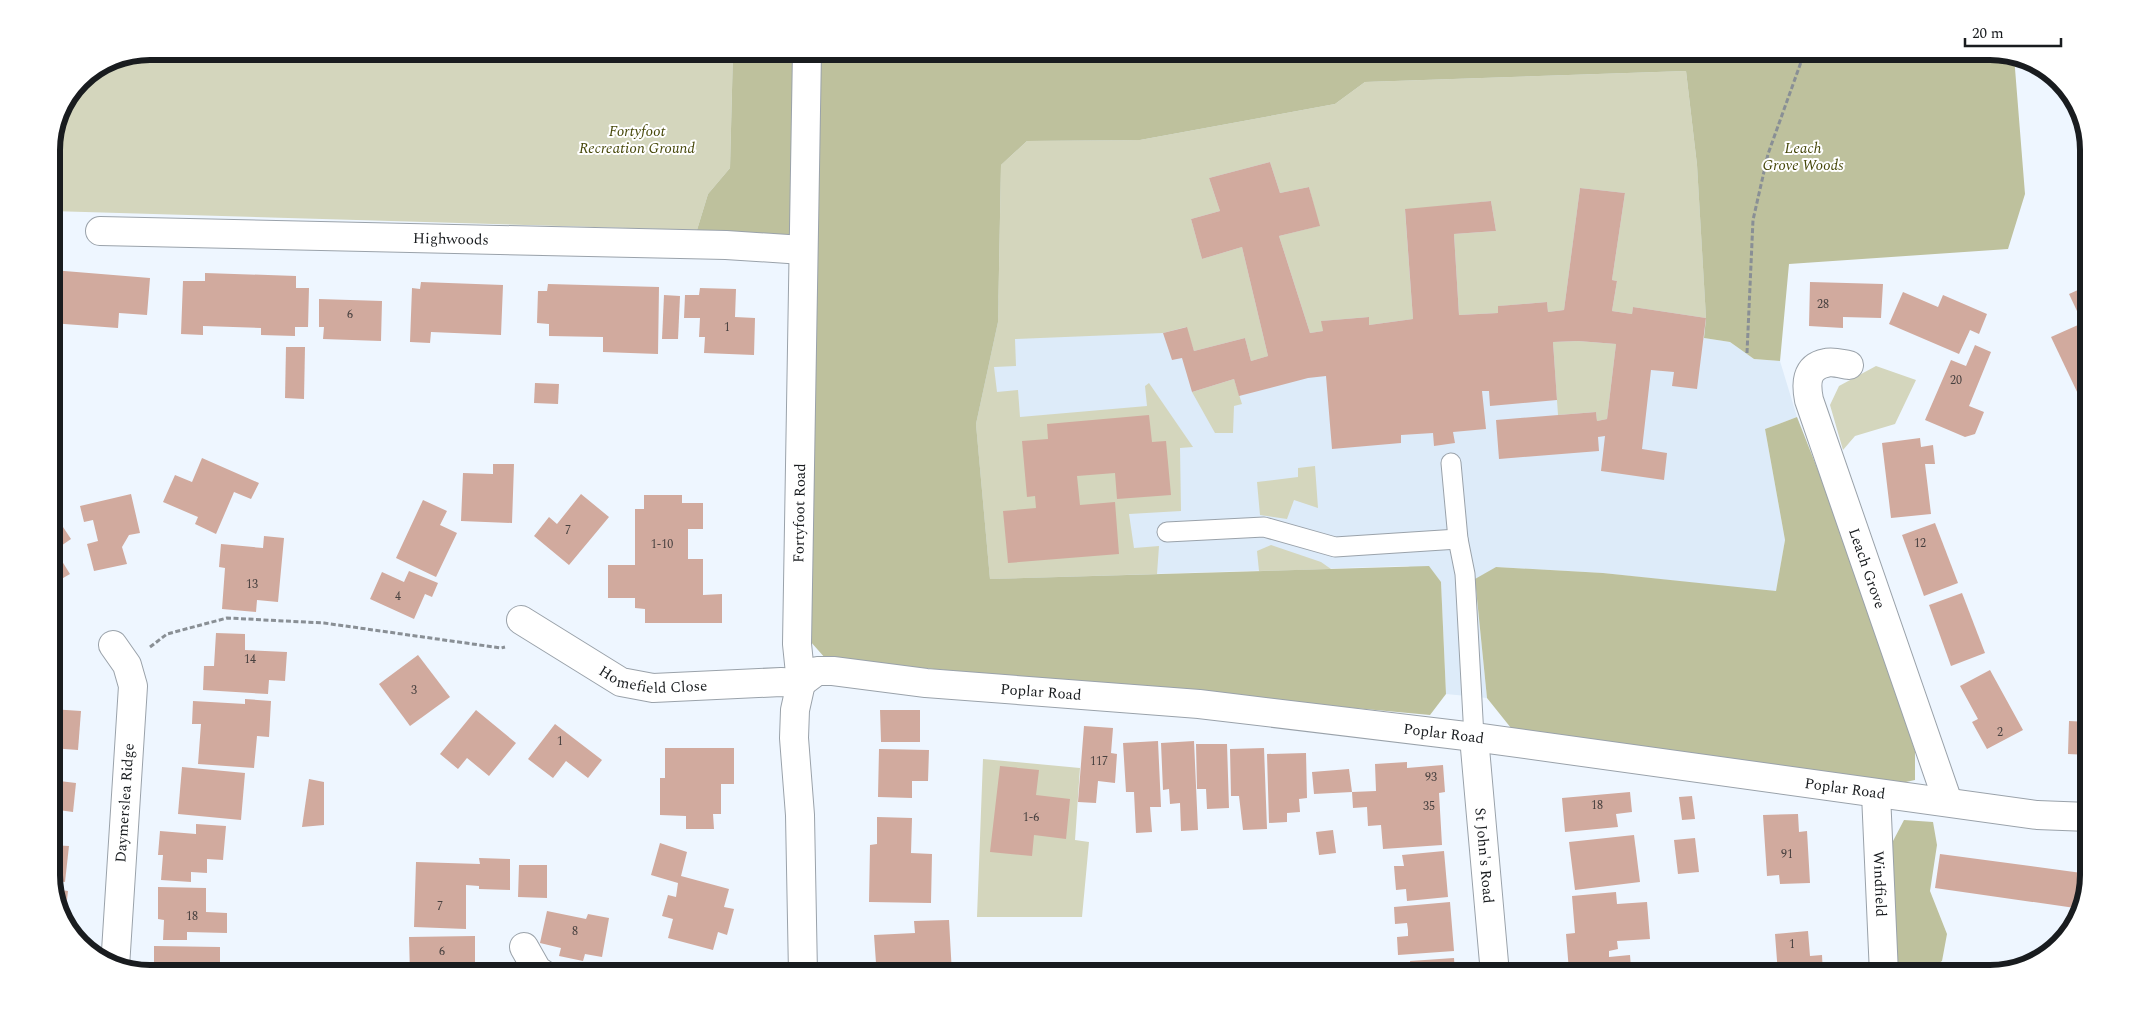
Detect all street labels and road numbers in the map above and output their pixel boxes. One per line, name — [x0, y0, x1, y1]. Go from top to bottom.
street label: Highwoods — [413, 227, 489, 251]
street label: Fortyfoot Road — [787, 463, 812, 563]
street label: Leach Grove — [1843, 525, 1892, 612]
street label: Homefield Close — [594, 659, 708, 699]
street label: Poplar Road — [1000, 677, 1082, 706]
street label: Poplar Road — [1402, 717, 1486, 750]
street label: Daymerslea Ridge — [109, 742, 141, 864]
street label: Poplar Road — [1803, 771, 1887, 805]
street label: St John's Road — [1469, 807, 1500, 904]
street label: Windfield — [1867, 850, 1893, 918]

